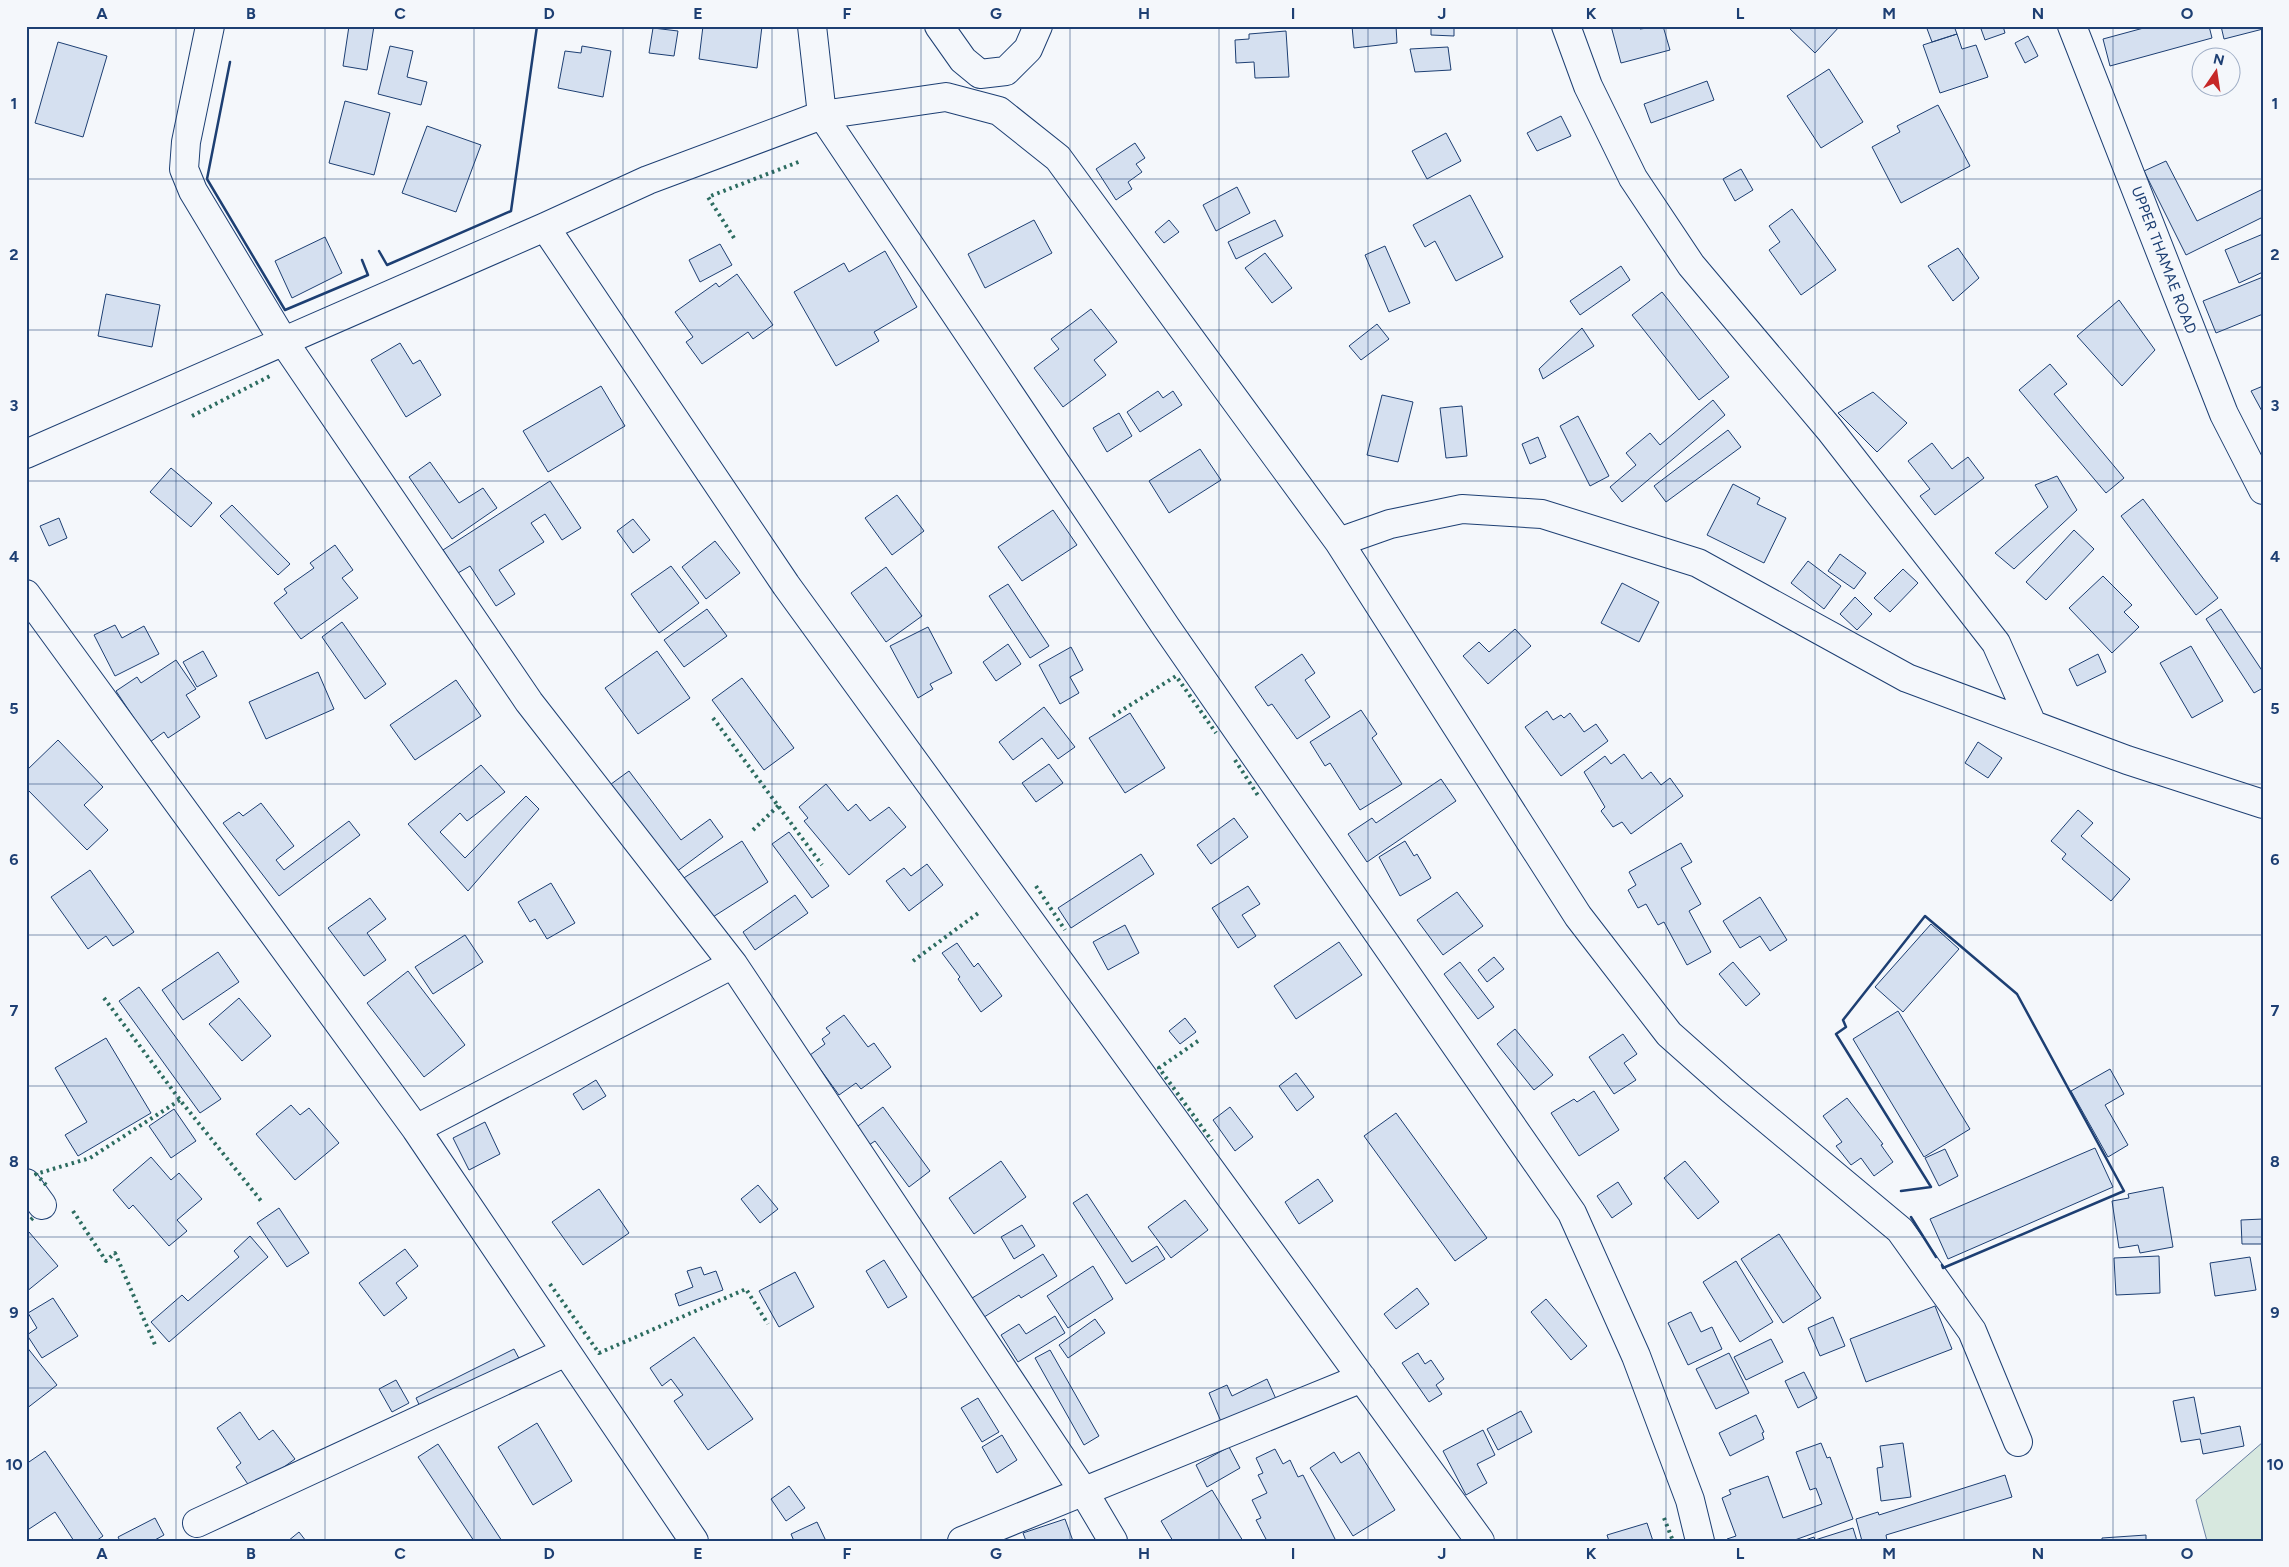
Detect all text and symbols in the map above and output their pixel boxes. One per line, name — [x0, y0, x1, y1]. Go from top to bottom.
text: A — [96, 4, 108, 23]
text: B — [246, 4, 256, 23]
text: C — [394, 4, 406, 23]
text: D — [543, 4, 555, 23]
text: E — [693, 4, 703, 23]
text: F — [843, 4, 852, 23]
text: G — [990, 4, 1002, 23]
text: H — [1138, 4, 1150, 23]
text: I — [1291, 4, 1295, 23]
text: J — [1438, 4, 1446, 23]
text: K — [1586, 4, 1597, 23]
text: L — [1736, 4, 1745, 23]
text: M — [1882, 4, 1896, 23]
text: N — [2032, 4, 2044, 23]
text: O — [2181, 4, 2194, 23]
north arrow — [2192, 48, 2242, 98]
text: N — [2212, 50, 2226, 69]
text: 1 — [11, 94, 17, 113]
text: 1 — [2272, 94, 2278, 113]
street label: UPPER THAMAE ROAD — [2128, 184, 2200, 336]
text: 2 — [9, 245, 19, 264]
text: 2 — [2270, 245, 2280, 264]
text: 3 — [10, 396, 19, 415]
text: 3 — [2271, 396, 2280, 415]
text: 4 — [9, 547, 19, 566]
text: 4 — [2270, 547, 2280, 566]
text: 5 — [9, 699, 19, 718]
text: 5 — [2270, 699, 2280, 718]
text: 6 — [9, 850, 19, 869]
text: 6 — [2270, 850, 2280, 869]
text: 7 — [10, 1001, 19, 1020]
text: 7 — [2271, 1001, 2280, 1020]
text: 8 — [9, 1152, 19, 1171]
text: 8 — [2270, 1152, 2280, 1171]
text: 9 — [9, 1303, 19, 1322]
text: 9 — [2270, 1303, 2280, 1322]
text: 10 — [5, 1455, 23, 1474]
text: 10 — [2266, 1455, 2284, 1474]
text: A — [96, 1544, 108, 1563]
text: B — [246, 1544, 256, 1563]
text: C — [394, 1544, 406, 1563]
text: D — [543, 1544, 555, 1563]
text: E — [693, 1544, 703, 1563]
text: F — [843, 1544, 852, 1563]
text: G — [990, 1544, 1002, 1563]
text: H — [1138, 1544, 1150, 1563]
text: I — [1291, 1544, 1295, 1563]
text: J — [1438, 1544, 1446, 1563]
text: K — [1586, 1544, 1597, 1563]
text: L — [1736, 1544, 1745, 1563]
text: M — [1882, 1544, 1896, 1563]
text: N — [2032, 1544, 2044, 1563]
text: O — [2181, 1544, 2194, 1563]

